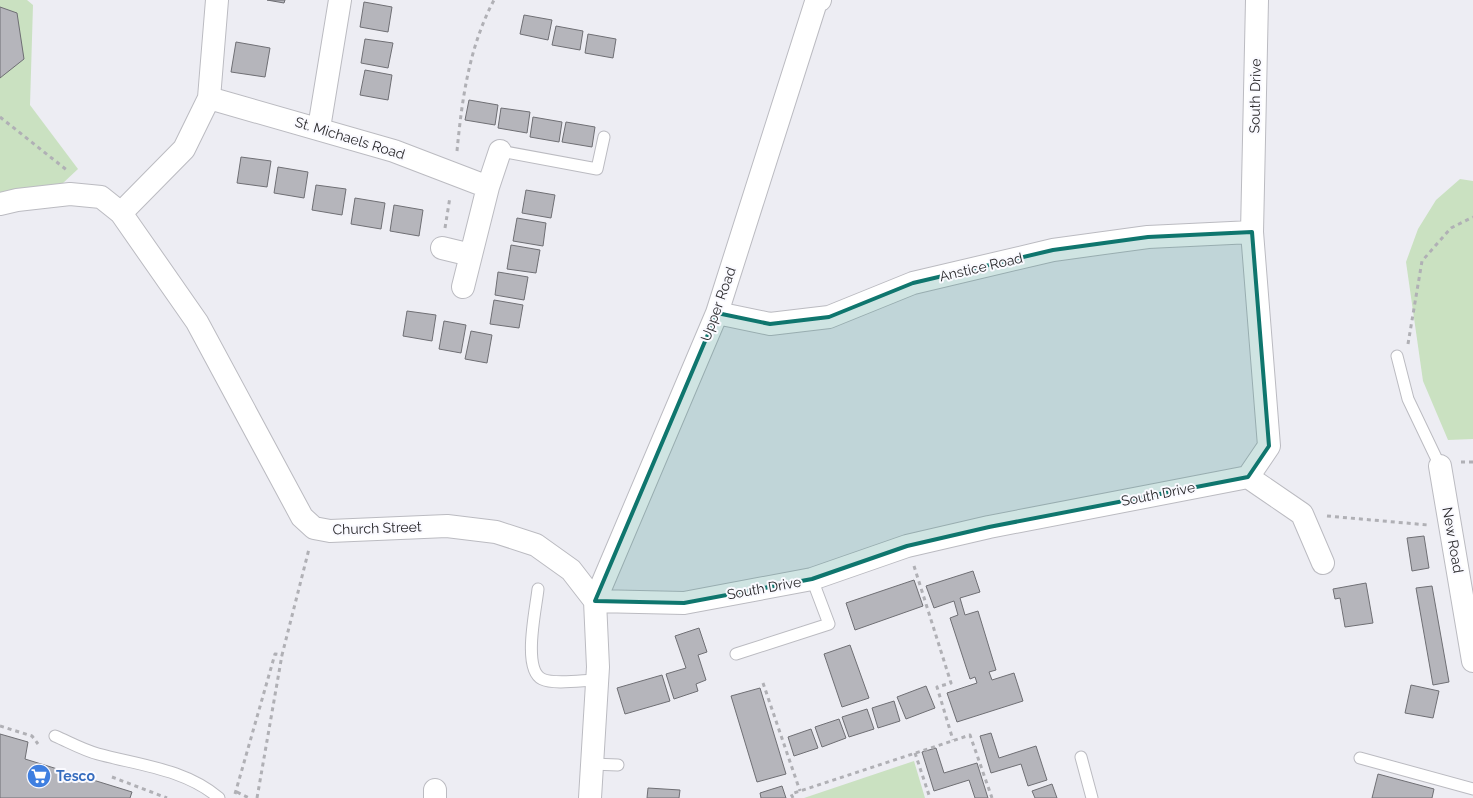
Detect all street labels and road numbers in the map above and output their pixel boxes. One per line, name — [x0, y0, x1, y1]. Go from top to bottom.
street label: South Drive — [1246, 58, 1264, 134]
street label: St. Michaels Road — [293, 114, 407, 162]
street label: Anstice Road — [938, 250, 1024, 284]
street label: Upper Road — [697, 265, 739, 343]
street label: South Drive — [1120, 479, 1196, 509]
street label: New Road — [1439, 506, 1467, 574]
street label: Church Street — [332, 518, 422, 538]
street label: South Drive — [726, 574, 802, 602]

